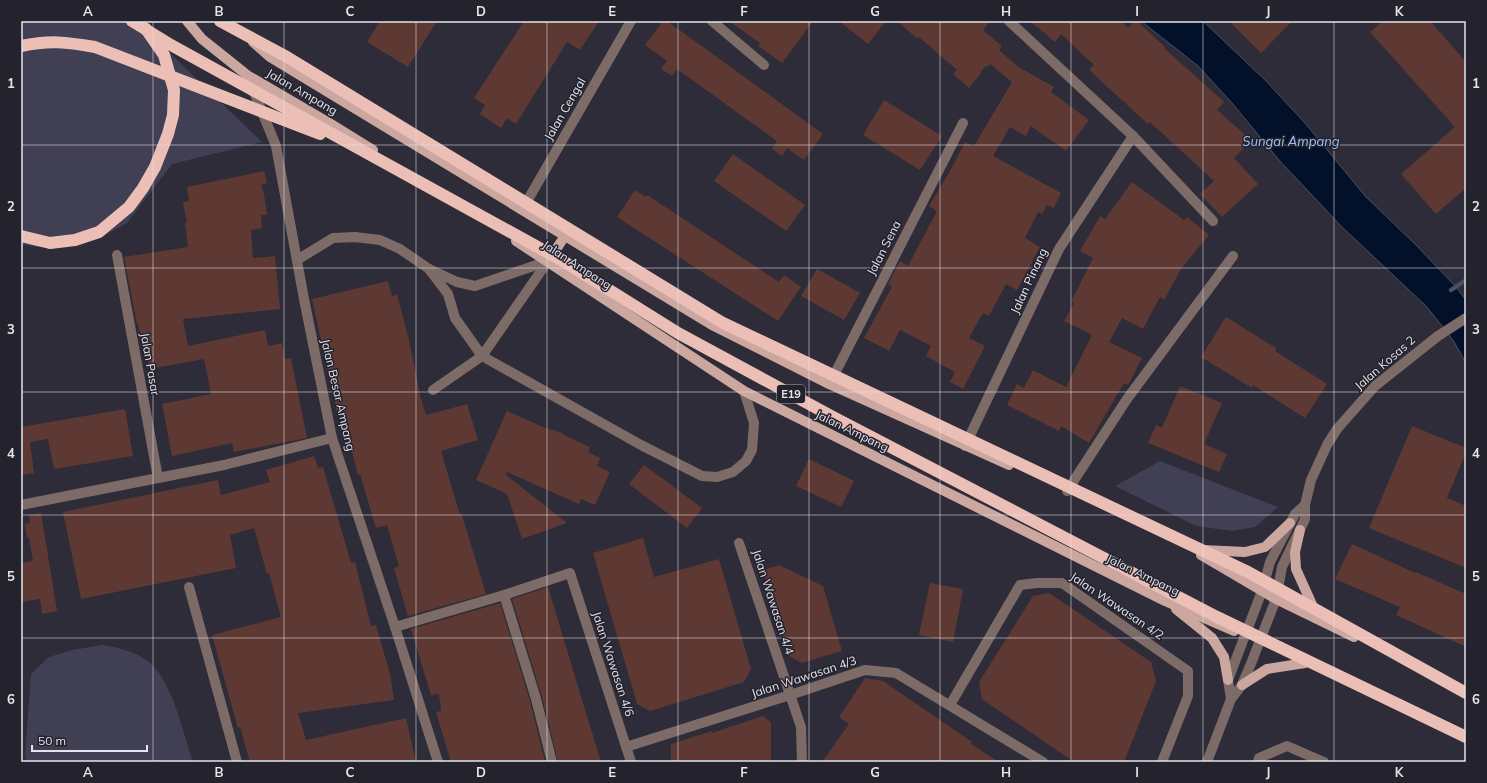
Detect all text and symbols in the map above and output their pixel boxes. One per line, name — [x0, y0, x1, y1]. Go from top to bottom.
text: A — [83, 3, 93, 19]
text: B — [215, 3, 224, 19]
text: C — [346, 3, 355, 19]
text: D — [476, 3, 486, 19]
text: E — [608, 3, 616, 19]
text: F — [740, 3, 748, 19]
text: G — [870, 3, 880, 19]
text: H — [1001, 3, 1011, 19]
text: I — [1135, 3, 1139, 19]
text: J — [1266, 3, 1270, 19]
text: K — [1395, 3, 1405, 19]
street label: Jalan Ampang — [264, 65, 340, 118]
text: 1 — [7, 75, 15, 91]
street label: Jalan Cengal — [541, 75, 589, 143]
text: 1 — [1472, 75, 1480, 91]
water label: Sungai Ampang — [1242, 133, 1340, 149]
text: 2 — [7, 198, 15, 214]
text: 2 — [1472, 198, 1480, 214]
street label: Jalan Sena — [863, 218, 904, 278]
street label: Jalan Ampang — [540, 237, 615, 292]
street label: Jalan Pinang — [1007, 246, 1050, 316]
text: 3 — [7, 321, 15, 337]
text: 3 — [1472, 321, 1480, 337]
street label: Jalan Pasar — [138, 331, 164, 397]
street label: Jalan Kosas 2 — [1351, 332, 1418, 393]
street label: Jalan Besar Ampang — [318, 337, 359, 452]
road number: E19 — [777, 385, 805, 403]
street label: Jalan Ampang — [813, 406, 891, 455]
text: 4 — [7, 445, 15, 461]
text: 4 — [1472, 445, 1480, 461]
street label: Jalan Wawasan 4/4 — [749, 547, 798, 656]
street label: Jalan Ampang — [1104, 550, 1182, 599]
text: 5 — [7, 568, 15, 584]
text: 5 — [1472, 568, 1480, 584]
street label: Jalan Wawasan 4/2 — [1068, 569, 1167, 643]
street label: Jalan Wawasan 4/6 — [589, 609, 638, 718]
street label: Jalan Wawasan 4/3 — [749, 652, 858, 701]
text: 6 — [7, 691, 15, 707]
text: 6 — [1472, 691, 1480, 707]
scale bar — [32, 727, 147, 753]
text: 50 m — [38, 733, 66, 748]
text: A — [83, 764, 93, 780]
text: B — [215, 764, 224, 780]
text: C — [346, 764, 355, 780]
text: D — [476, 764, 486, 780]
text: E — [608, 764, 616, 780]
text: F — [740, 764, 748, 780]
text: G — [870, 764, 880, 780]
text: H — [1001, 764, 1011, 780]
text: I — [1135, 764, 1139, 780]
text: J — [1266, 764, 1270, 780]
text: K — [1395, 764, 1405, 780]

